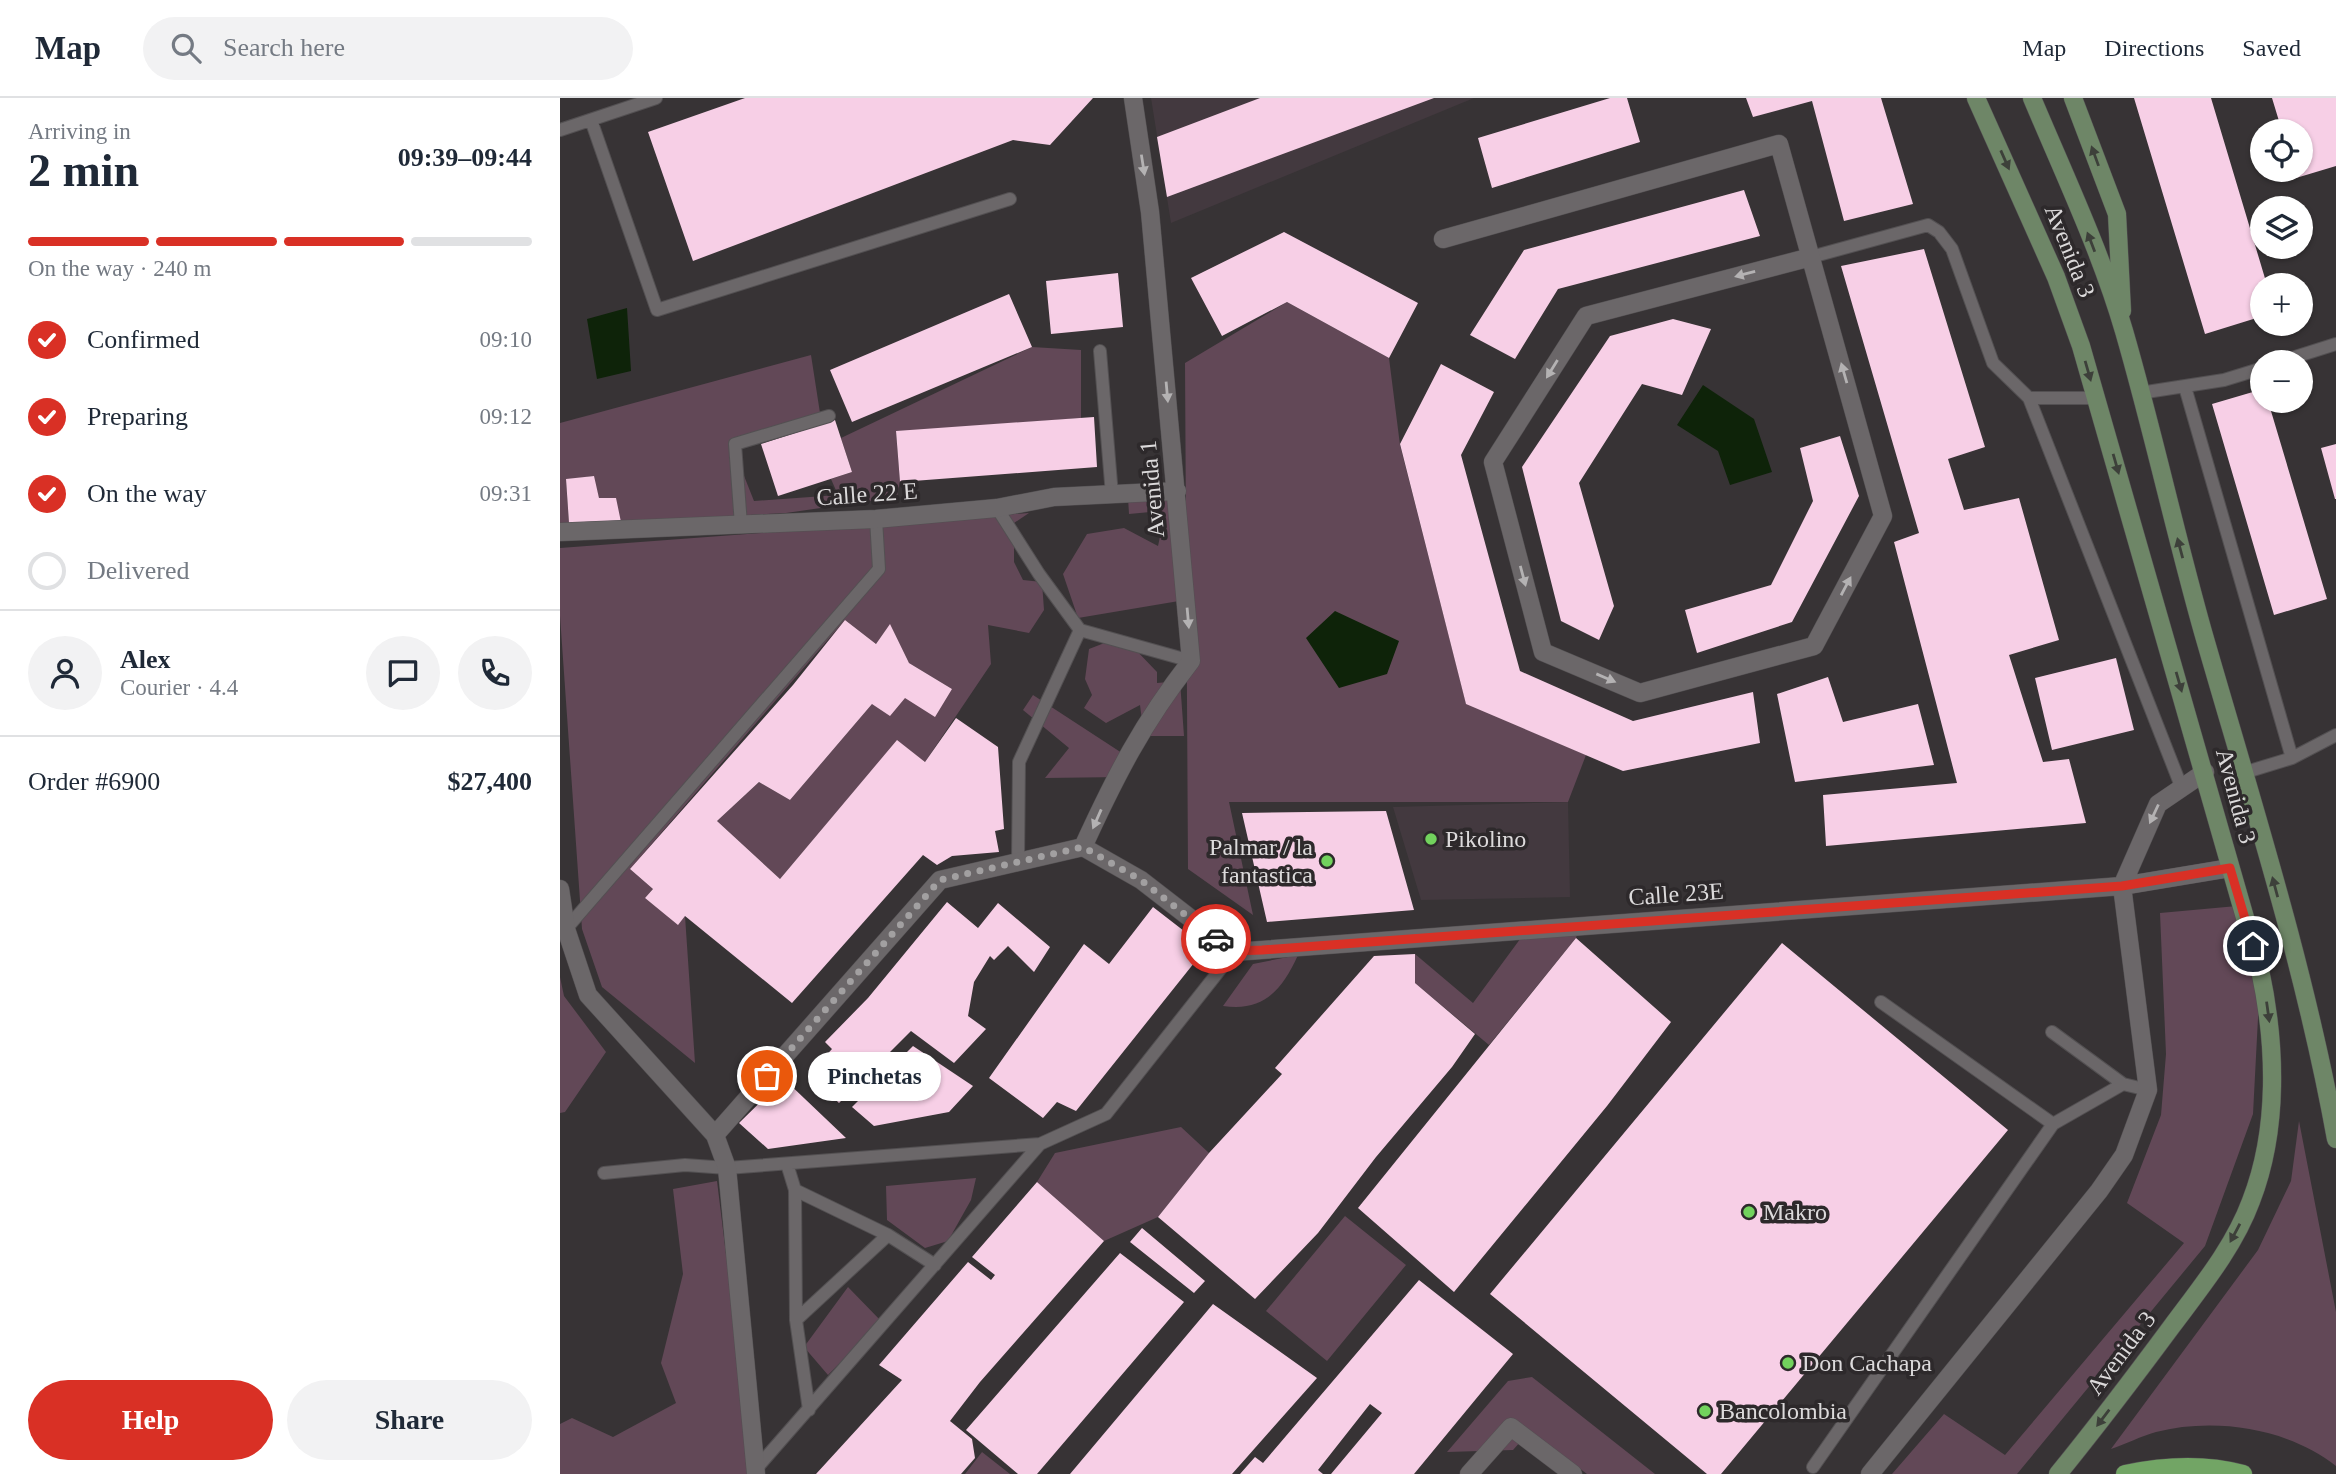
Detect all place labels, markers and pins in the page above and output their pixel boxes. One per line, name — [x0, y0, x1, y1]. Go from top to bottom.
place label: Pikolino — [1445, 826, 1526, 852]
marker: Pikolino — [1423, 831, 1439, 847]
place label: Palmar / la fantastica — [1209, 834, 1313, 888]
marker: Palmar / la fantastica — [1319, 853, 1335, 869]
pin — [2223, 916, 2283, 976]
pin — [737, 1046, 797, 1106]
callout: Pinchetas — [809, 1052, 942, 1100]
place label: Makro — [1763, 1199, 1827, 1225]
marker: Makro — [1741, 1204, 1757, 1220]
place label: Don Cachapa — [1802, 1350, 1932, 1376]
marker: Don Cachapa — [1780, 1355, 1796, 1371]
place label: Bancolombia — [1719, 1398, 1847, 1424]
marker: Bancolombia — [1697, 1403, 1713, 1419]

